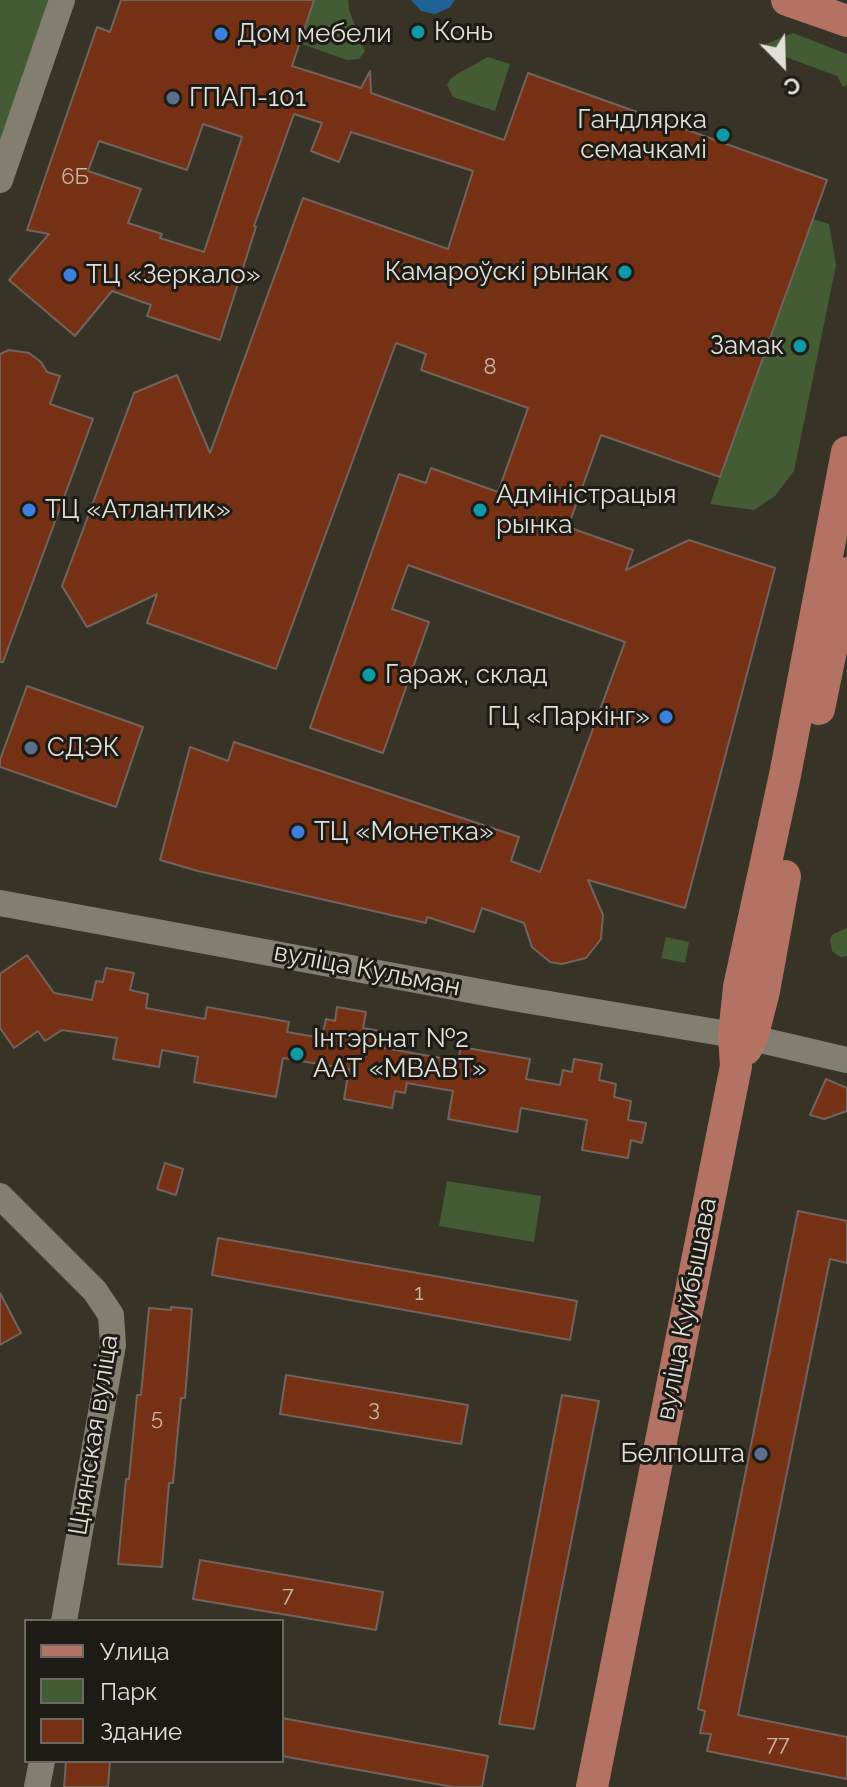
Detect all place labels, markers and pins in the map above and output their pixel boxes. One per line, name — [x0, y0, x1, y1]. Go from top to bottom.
place label: Конь — [434, 16, 493, 48]
place label: Дом мебели — [237, 18, 392, 50]
marker: Конь — [409, 23, 427, 41]
marker: Дом мебели — [212, 25, 230, 43]
place label: ГПАП-101 — [189, 82, 306, 114]
marker: ГПАП-101 — [164, 89, 182, 107]
place label: Гандлярка семачкамі — [577, 104, 707, 166]
marker: Гандлярка семачкамі — [714, 126, 732, 144]
place label: Камароўскі рынак — [385, 256, 609, 288]
place label: ТЦ «Зеркало» — [86, 259, 261, 291]
marker: Камароўскі рынак — [616, 263, 634, 281]
marker: ТЦ «Зеркало» — [61, 266, 79, 284]
place label: Замак — [710, 330, 784, 362]
marker: Замак — [791, 337, 809, 355]
place label: Адміністрацыя рынка — [496, 479, 676, 540]
place label: ТЦ «Атлантик» — [45, 494, 231, 526]
marker: ТЦ «Атлантик» — [20, 501, 38, 519]
marker: Адміністрацыя рынка — [471, 501, 489, 519]
place label: Гараж, склад — [385, 659, 548, 691]
marker: Гараж, склад — [360, 666, 378, 684]
place label: ГЦ «Паркінг» — [487, 701, 650, 733]
marker: ГЦ «Паркінг» — [657, 708, 675, 726]
place label: СДЭК — [47, 732, 119, 764]
marker: СДЭК — [22, 739, 40, 757]
place label: ТЦ «Монетка» — [314, 816, 494, 848]
marker: ТЦ «Монетка» — [289, 823, 307, 841]
place label: Інтэрнат №2 ААТ «МВАВТ» — [313, 1023, 487, 1084]
marker: Інтэрнат №2 ААТ «МВАВТ» — [288, 1045, 306, 1063]
place label: Белпошта — [621, 1438, 745, 1470]
marker: Белпошта — [752, 1445, 770, 1463]

